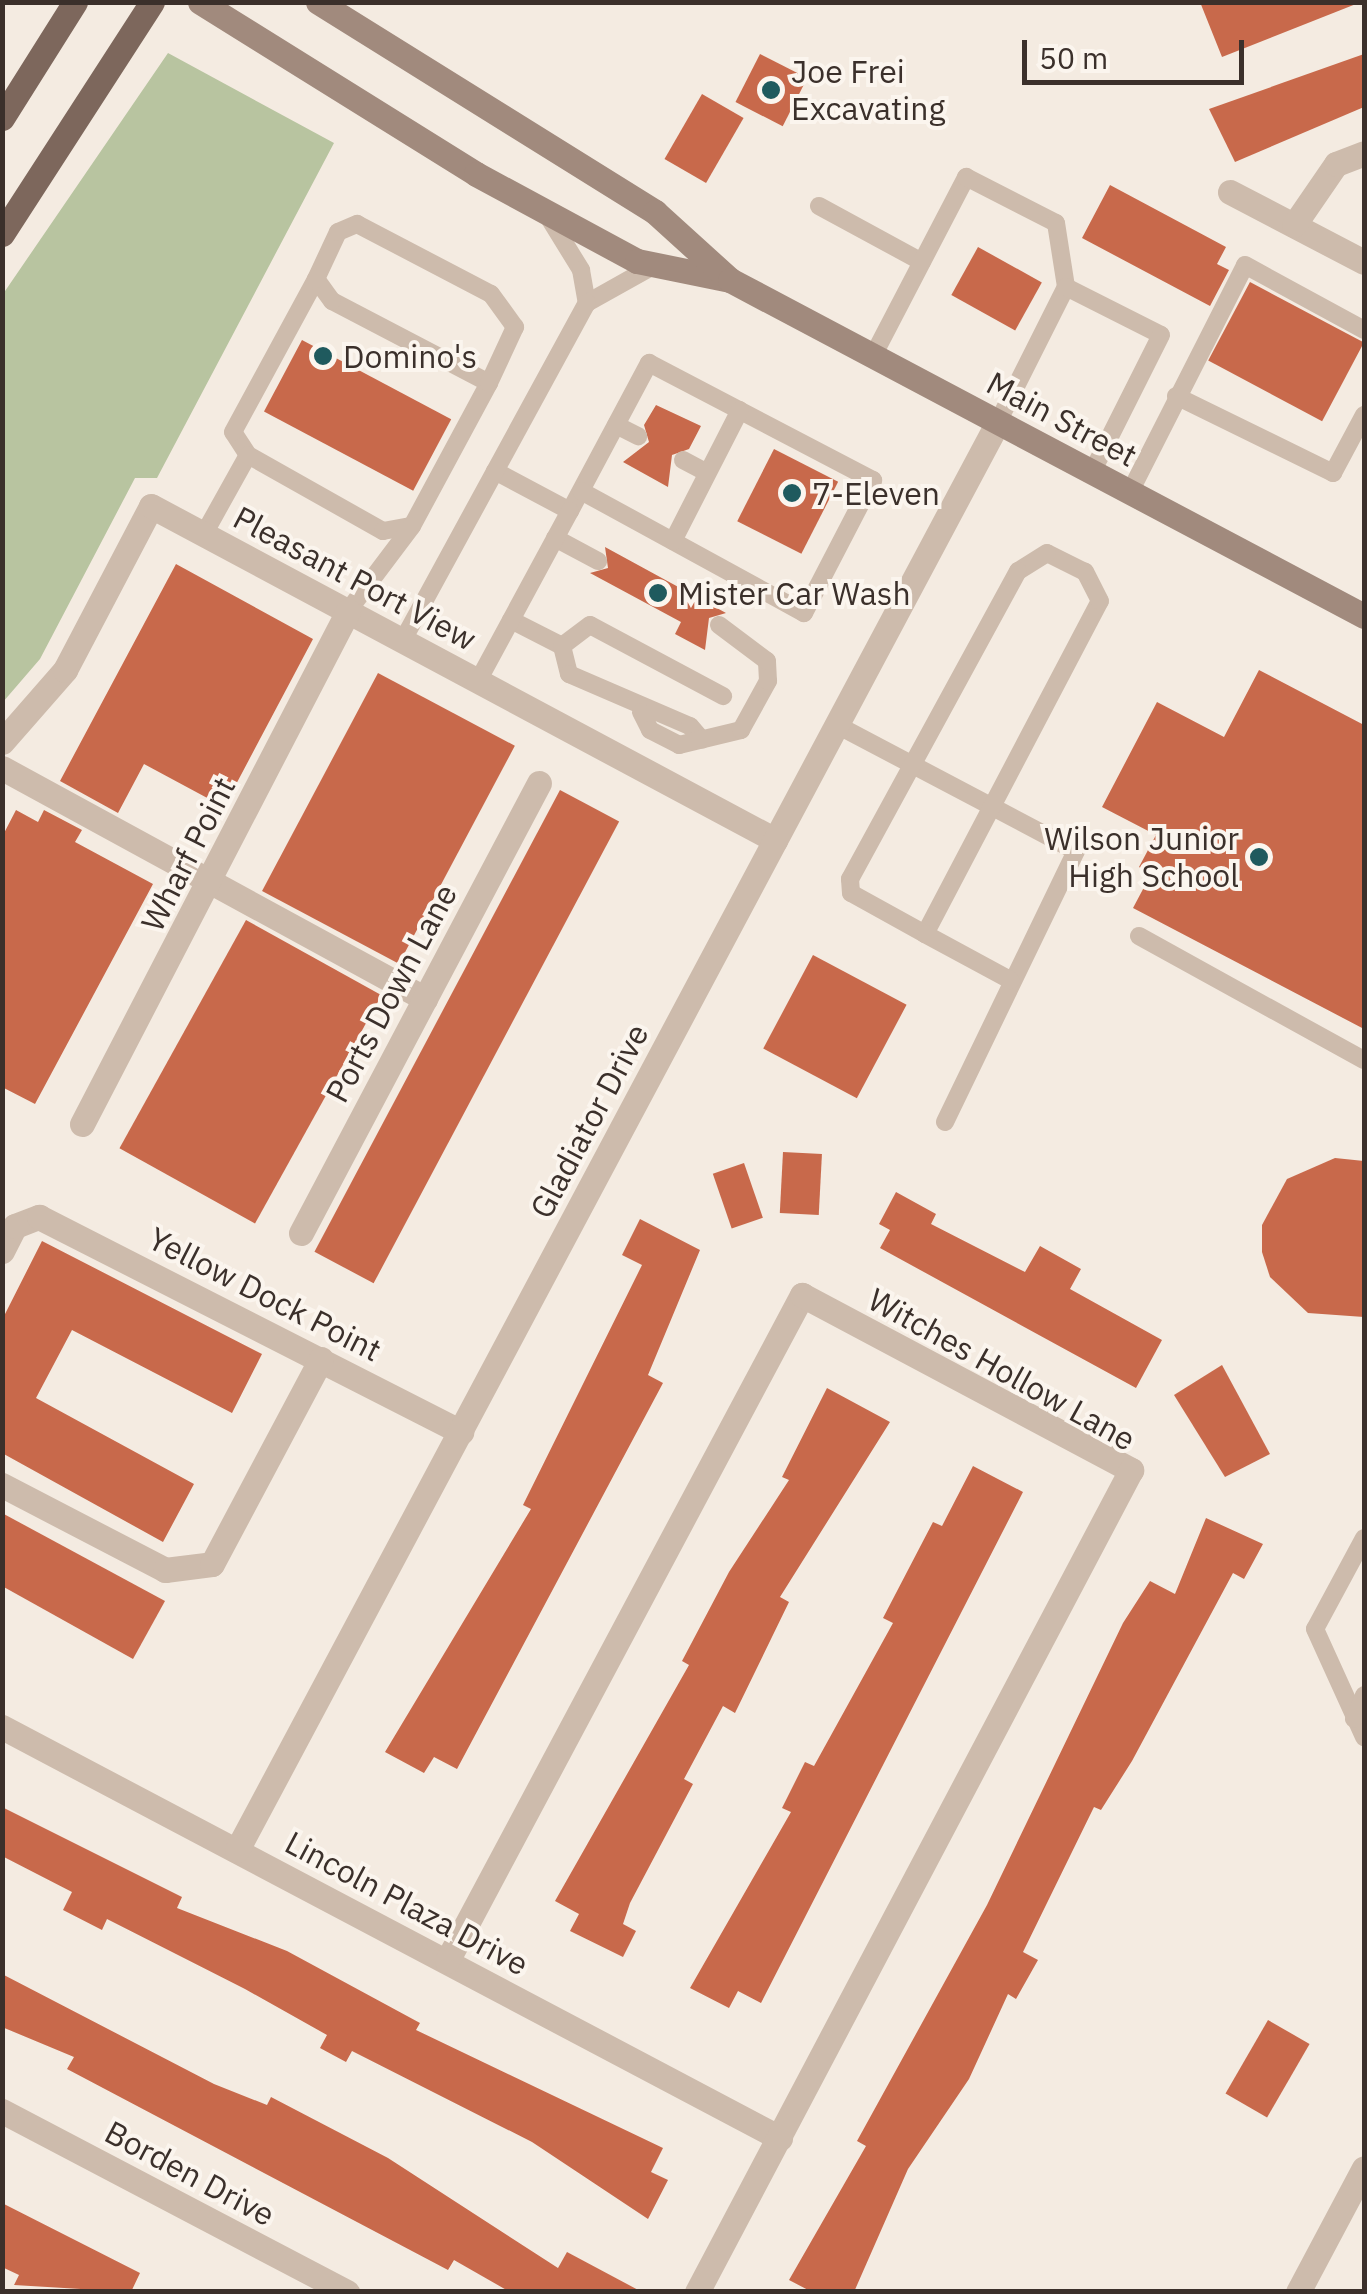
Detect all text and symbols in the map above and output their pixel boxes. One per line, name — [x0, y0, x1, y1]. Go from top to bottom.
scale bar — [1027, 20, 1250, 82]
text: 50 m — [1039, 38, 1108, 77]
place label: Joe Frei Excavating — [791, 53, 945, 128]
marker: Joe Frei Excavating — [760, 79, 782, 101]
place label: Domino's — [343, 337, 477, 375]
marker: Domino's — [312, 345, 334, 367]
street label: Main Street — [980, 363, 1144, 475]
place label: 7-Eleven — [812, 474, 940, 512]
marker: 7-Eleven — [781, 482, 803, 504]
street label: Pleasant Port View — [227, 498, 483, 658]
place label: Mister Car Wash — [678, 574, 911, 612]
marker: Mister Car Wash — [647, 582, 669, 604]
street label: Wharf Point — [133, 771, 243, 937]
place label: Wilson Junior High School — [1044, 820, 1239, 895]
marker: Wilson Junior High School — [1248, 846, 1270, 868]
street label: Ports Down Lane — [317, 877, 465, 1109]
street label: Gladiator Drive — [522, 1017, 656, 1225]
street label: Yellow Dock Point — [142, 1219, 388, 1369]
street label: Witches Hollow Lane — [862, 1280, 1142, 1458]
street label: Lincoln Plaza Drive — [279, 1823, 535, 1983]
street label: Borden Drive — [99, 2112, 281, 2234]

